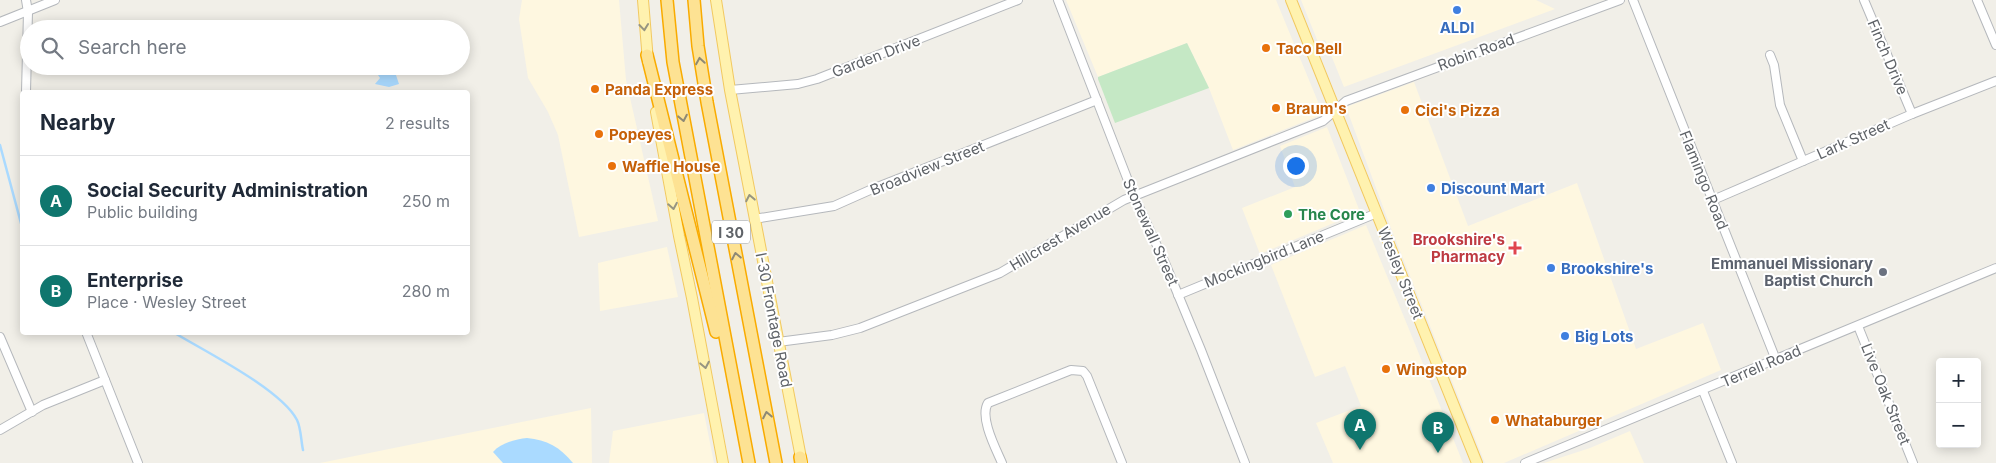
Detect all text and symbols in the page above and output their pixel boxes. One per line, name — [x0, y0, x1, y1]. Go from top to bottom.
marker: ALDI — [1451, 4, 1463, 16]
street label: Finch Drive — [1864, 16, 1912, 98]
place label: ALDI — [1440, 18, 1474, 37]
search box — [20, 20, 470, 75]
one-way arrow — [638, 24, 649, 32]
street label: Robin Road — [1435, 29, 1517, 75]
street label: Garden Drive — [829, 30, 923, 82]
icon: search — [38, 34, 66, 62]
text: Search here — [78, 36, 187, 59]
place label: Taco Bell — [1276, 39, 1342, 58]
marker: Taco Bell — [1260, 42, 1272, 54]
one-way arrow — [696, 57, 706, 66]
place label: Panda Express — [605, 80, 713, 99]
marker: Panda Express — [589, 83, 601, 95]
place label: Braum's — [1286, 99, 1347, 118]
place label: Cici's Pizza — [1415, 101, 1500, 120]
marker: Braum's — [1270, 102, 1282, 114]
marker: Cici's Pizza — [1399, 104, 1411, 116]
text: Nearby — [40, 110, 115, 135]
text: 2 results — [385, 113, 450, 133]
one-way arrow — [677, 113, 688, 122]
street label: Lark Street — [1814, 115, 1892, 163]
place label: Popeyes — [609, 125, 672, 144]
marker: Popeyes — [593, 128, 605, 140]
street label: Flamingo Road — [1675, 128, 1733, 232]
street label: Broadview Street — [867, 136, 987, 200]
your location — [1283, 153, 1309, 179]
place label: Waffle House — [622, 157, 720, 176]
marker: Waffle House — [606, 160, 618, 172]
street label: Stonewall Street — [1119, 176, 1183, 289]
text: Social Security Administration — [87, 179, 368, 202]
place label: Discount Mart — [1441, 179, 1545, 198]
marker: Discount Mart — [1425, 182, 1437, 194]
text: A — [50, 191, 62, 211]
text: 250 m — [402, 191, 450, 211]
one-way arrow — [745, 194, 755, 202]
street label: Hillcrest Avenue — [1006, 199, 1114, 275]
text: Public building — [87, 202, 198, 222]
one-way arrow — [668, 202, 678, 210]
place label: The Core — [1298, 205, 1365, 224]
marker: The Core — [1282, 208, 1294, 220]
road number: I 30 — [712, 220, 750, 243]
street label: Wesley Street — [1374, 224, 1428, 322]
street label: Mockingbird Lane — [1201, 226, 1327, 292]
place label: Brookshire's Pharmacy — [1413, 230, 1505, 266]
marker: Brookshire's Pharmacy — [1509, 242, 1521, 254]
one-way arrow — [731, 251, 742, 260]
street label: I-30 Frontage Road — [752, 251, 796, 389]
place label: Emmanuel Missionary Baptist Church — [1711, 254, 1873, 290]
place label: Brookshire's — [1561, 259, 1653, 278]
marker: Brookshire's — [1545, 262, 1557, 274]
marker: Emmanuel Missionary Baptist Church — [1877, 266, 1889, 278]
text: Enterprise — [87, 269, 183, 292]
text: B — [51, 281, 61, 301]
text: 280 m — [402, 281, 450, 301]
text: Place · Wesley Street — [87, 292, 246, 312]
place label: Big Lots — [1575, 327, 1633, 346]
marker: Big Lots — [1559, 330, 1571, 342]
street label: Live Oak Street — [1857, 340, 1915, 448]
street label: Terrell Road — [1718, 341, 1804, 391]
map controls — [1936, 358, 1981, 448]
button: + — [1936, 358, 1981, 403]
place label: Wingstop — [1396, 360, 1467, 379]
one-way arrow — [699, 361, 709, 370]
marker: Wingstop — [1380, 363, 1392, 375]
button: − — [1936, 403, 1981, 448]
pin: A — [1344, 409, 1376, 450]
one-way arrow — [762, 411, 773, 420]
place label: Whataburger — [1505, 411, 1602, 430]
pin: B — [1422, 412, 1454, 453]
marker: Whataburger — [1489, 414, 1501, 426]

